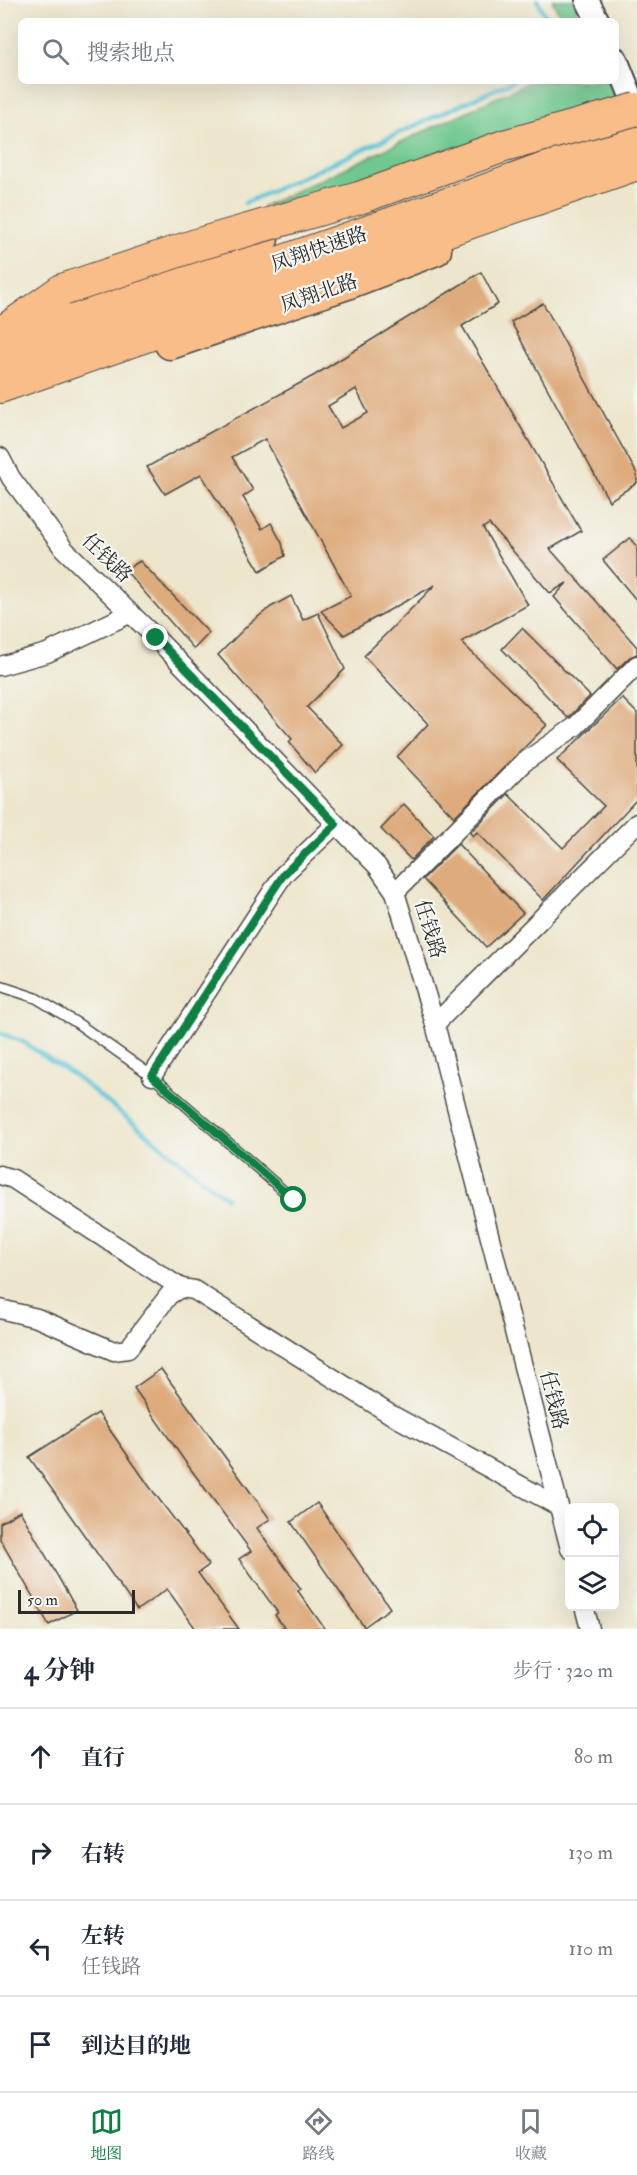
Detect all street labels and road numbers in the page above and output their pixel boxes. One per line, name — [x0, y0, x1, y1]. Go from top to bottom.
street label: 凤翔快速路 — [268, 221, 370, 277]
street label: 凤翔北路 — [277, 268, 361, 318]
street label: 任钱路 — [77, 528, 137, 588]
street label: 任钱路 — [409, 897, 451, 961]
street label: 任钱路 — [535, 1368, 573, 1432]

